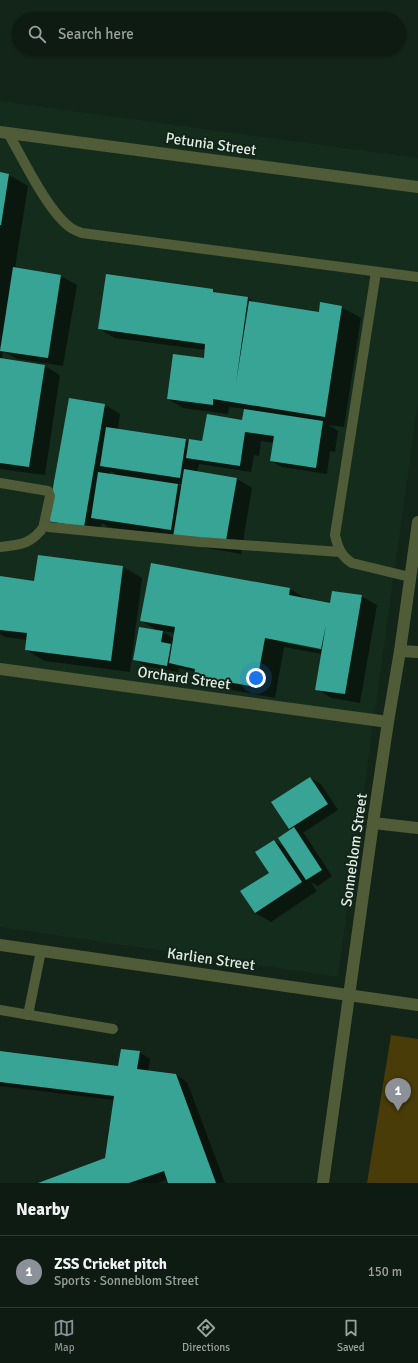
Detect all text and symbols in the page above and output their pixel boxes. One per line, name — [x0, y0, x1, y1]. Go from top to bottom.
search box — [12, 12, 406, 56]
icon: search — [26, 23, 48, 45]
text: Search here — [58, 25, 134, 43]
street label: Petunia Street — [165, 129, 257, 159]
street label: Orchard Street — [136, 663, 232, 693]
your location — [246, 668, 266, 688]
street label: Sonneblom Street — [337, 792, 371, 908]
street label: Karlien Street — [166, 944, 256, 974]
pin: 1 — [385, 1078, 411, 1111]
text: Nearby — [16, 1199, 69, 1220]
text: ZSS Cricket pitch — [54, 1255, 167, 1273]
text: 1 — [25, 1264, 33, 1280]
text: 150 m — [368, 1264, 402, 1280]
text: Sports · Sonneblom Street — [54, 1273, 199, 1289]
tab: Map — [53, 1317, 75, 1354]
tab: Directions — [182, 1317, 230, 1354]
tab: Saved — [337, 1317, 365, 1354]

